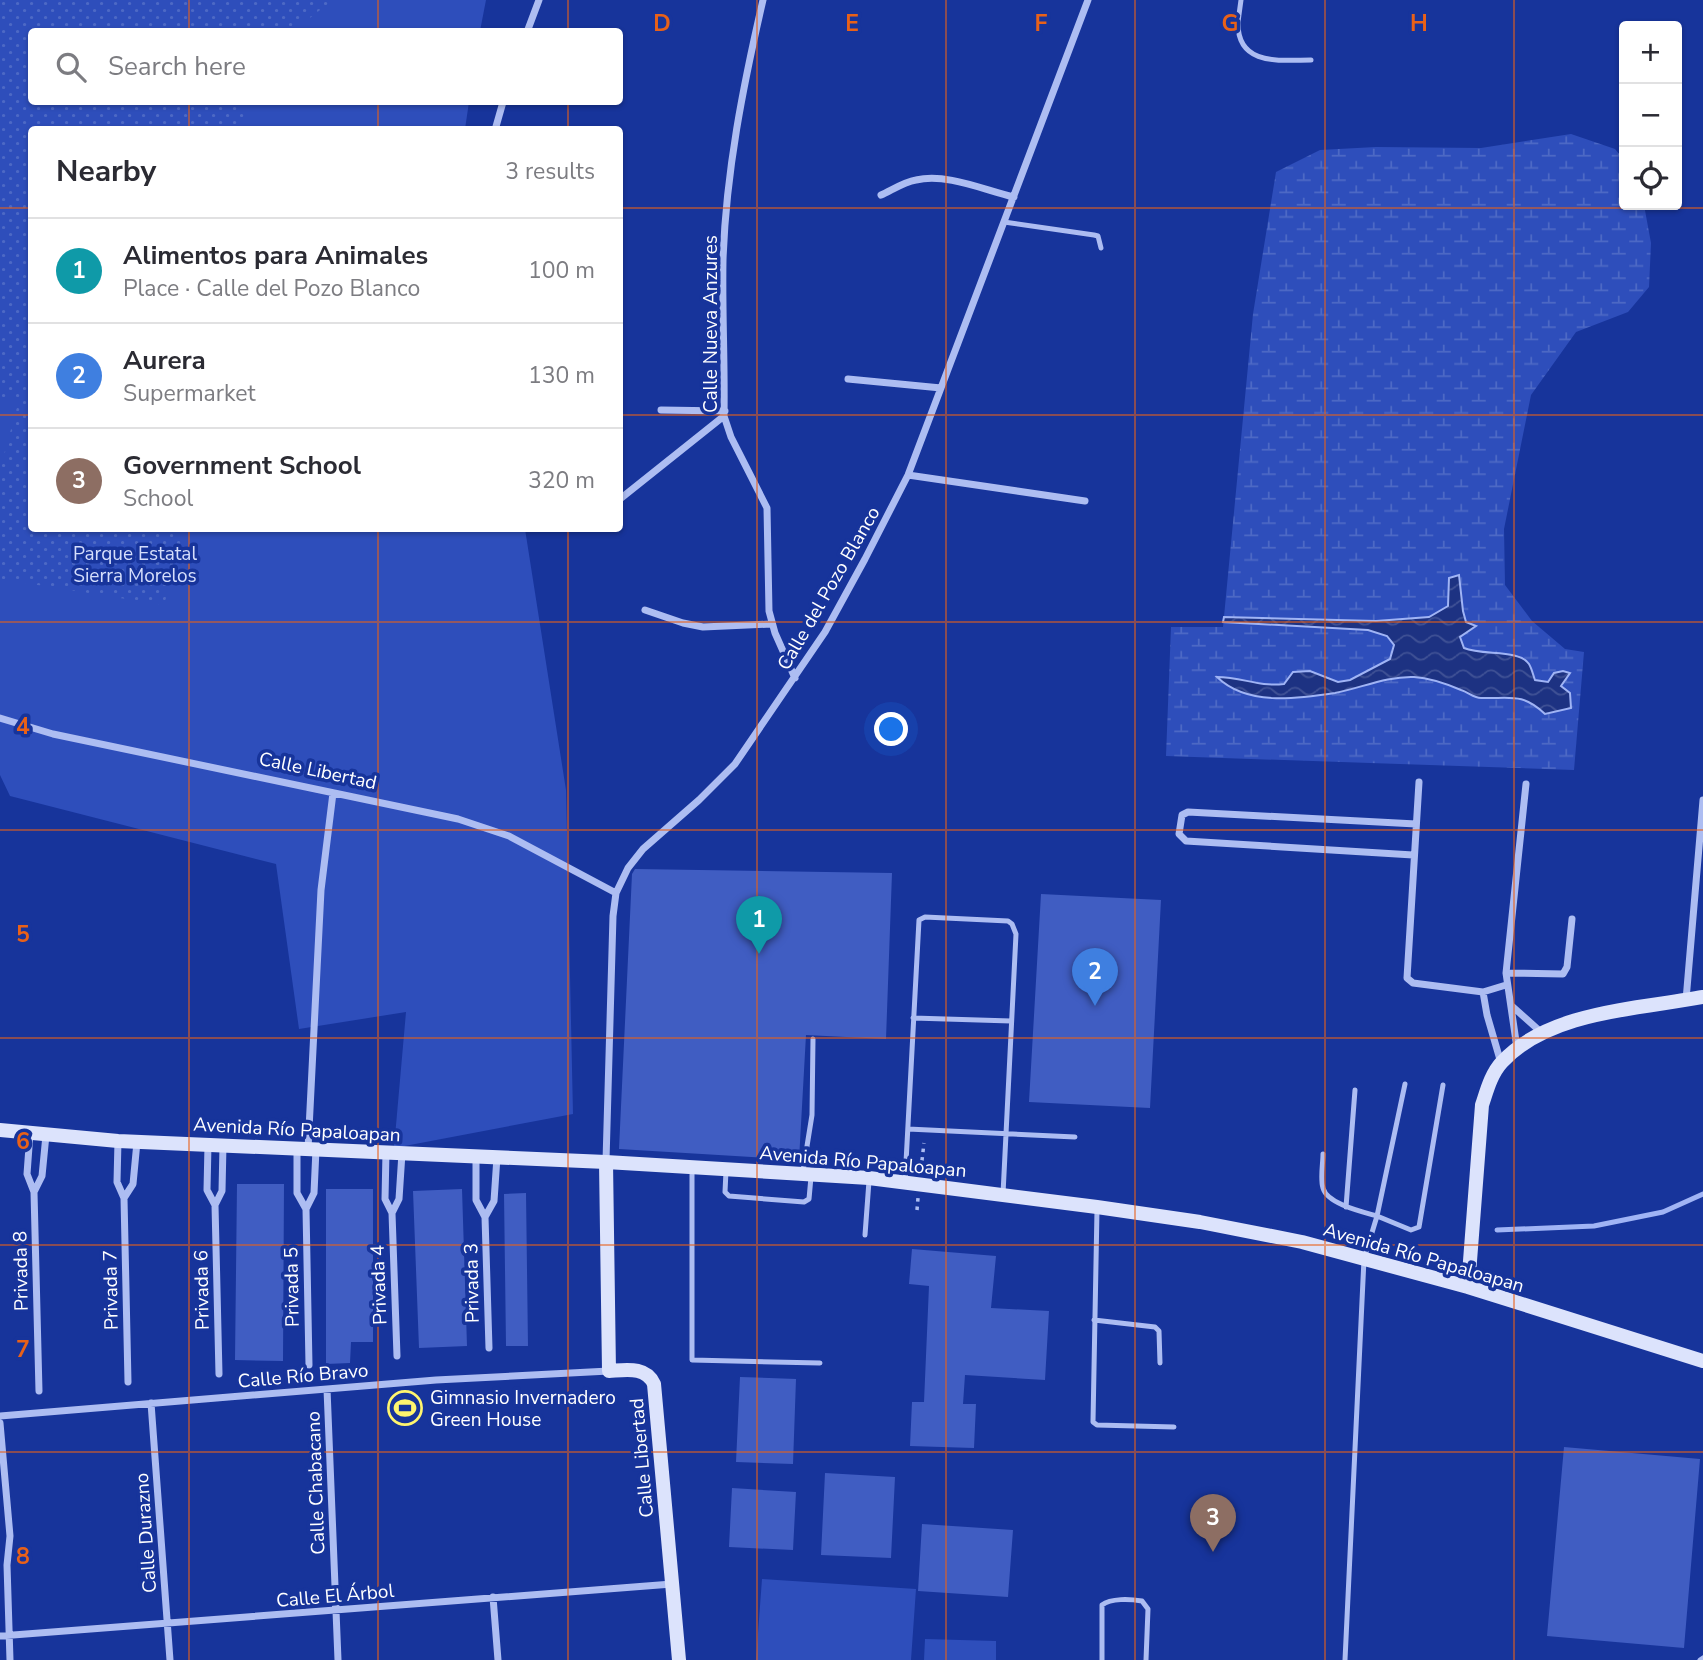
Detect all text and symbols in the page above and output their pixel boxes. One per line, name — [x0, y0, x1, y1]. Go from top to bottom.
text: D — [653, 8, 671, 39]
text: E — [845, 8, 859, 39]
text: F — [1035, 8, 1048, 39]
text: G — [1222, 8, 1238, 39]
text: H — [1410, 8, 1428, 39]
map controls — [1619, 21, 1682, 210]
button: + — [1619, 21, 1682, 84]
search box — [28, 28, 623, 105]
icon: search — [52, 48, 90, 86]
text: Search here — [108, 49, 246, 84]
button: − — [1619, 84, 1682, 147]
button: locate — [1619, 147, 1682, 210]
text: Nearby — [56, 151, 156, 192]
text: 3 results — [505, 156, 595, 187]
street label: Calle Nueva Anzures — [698, 235, 724, 413]
text: Alimentos para Animales — [123, 238, 428, 273]
text: 1 — [72, 255, 86, 286]
text: 100 m — [528, 255, 595, 286]
text: Place · Calle del Pozo Blanco — [123, 273, 420, 304]
text: Aurera — [123, 343, 206, 378]
text: 2 — [72, 360, 86, 391]
text: 130 m — [528, 360, 595, 391]
text: Supermarket — [123, 378, 256, 409]
text: Government School — [123, 448, 361, 483]
text: 3 — [72, 465, 86, 496]
text: 320 m — [528, 465, 595, 496]
text: School — [123, 483, 193, 514]
street label: Calle del Pozo Blanco — [771, 502, 886, 675]
park label: Parque Estatal Sierra Morelos — [73, 541, 197, 589]
text: 4 — [16, 711, 30, 742]
your location — [874, 712, 908, 746]
street label: Calle Libertad — [257, 746, 379, 796]
pin: 1 — [736, 896, 782, 954]
text: 5 — [16, 919, 30, 950]
pin: 2 — [1072, 948, 1118, 1006]
street label: Avenida Río Papaloapan — [193, 1112, 401, 1148]
text: 6 — [16, 1126, 30, 1157]
street label: Avenida Río Papaloapan — [758, 1140, 968, 1184]
street label: Avenida Río Papaloapan — [1320, 1217, 1527, 1299]
street label: Privada 8 — [7, 1231, 35, 1311]
street label: Privada 3 — [458, 1243, 486, 1323]
street label: Privada 4 — [365, 1244, 393, 1325]
street label: Privada 5 — [278, 1247, 306, 1327]
street label: Privada 7 — [97, 1250, 125, 1330]
street label: Privada 6 — [188, 1250, 216, 1330]
text: 7 — [16, 1334, 30, 1365]
street label: Calle Río Bravo — [237, 1357, 369, 1395]
place label: Gimnasio Invernadero Green House — [430, 1385, 616, 1433]
sports icon: Gimnasio Invernadero Green House — [386, 1389, 424, 1427]
street label: Calle Libertad — [624, 1397, 660, 1519]
street label: Calle Chabacano — [301, 1411, 331, 1555]
street label: Calle Durazno — [129, 1472, 163, 1594]
pin: 3 — [1190, 1494, 1236, 1552]
text: 8 — [16, 1541, 30, 1572]
street label: Calle El Árbol — [275, 1578, 395, 1614]

